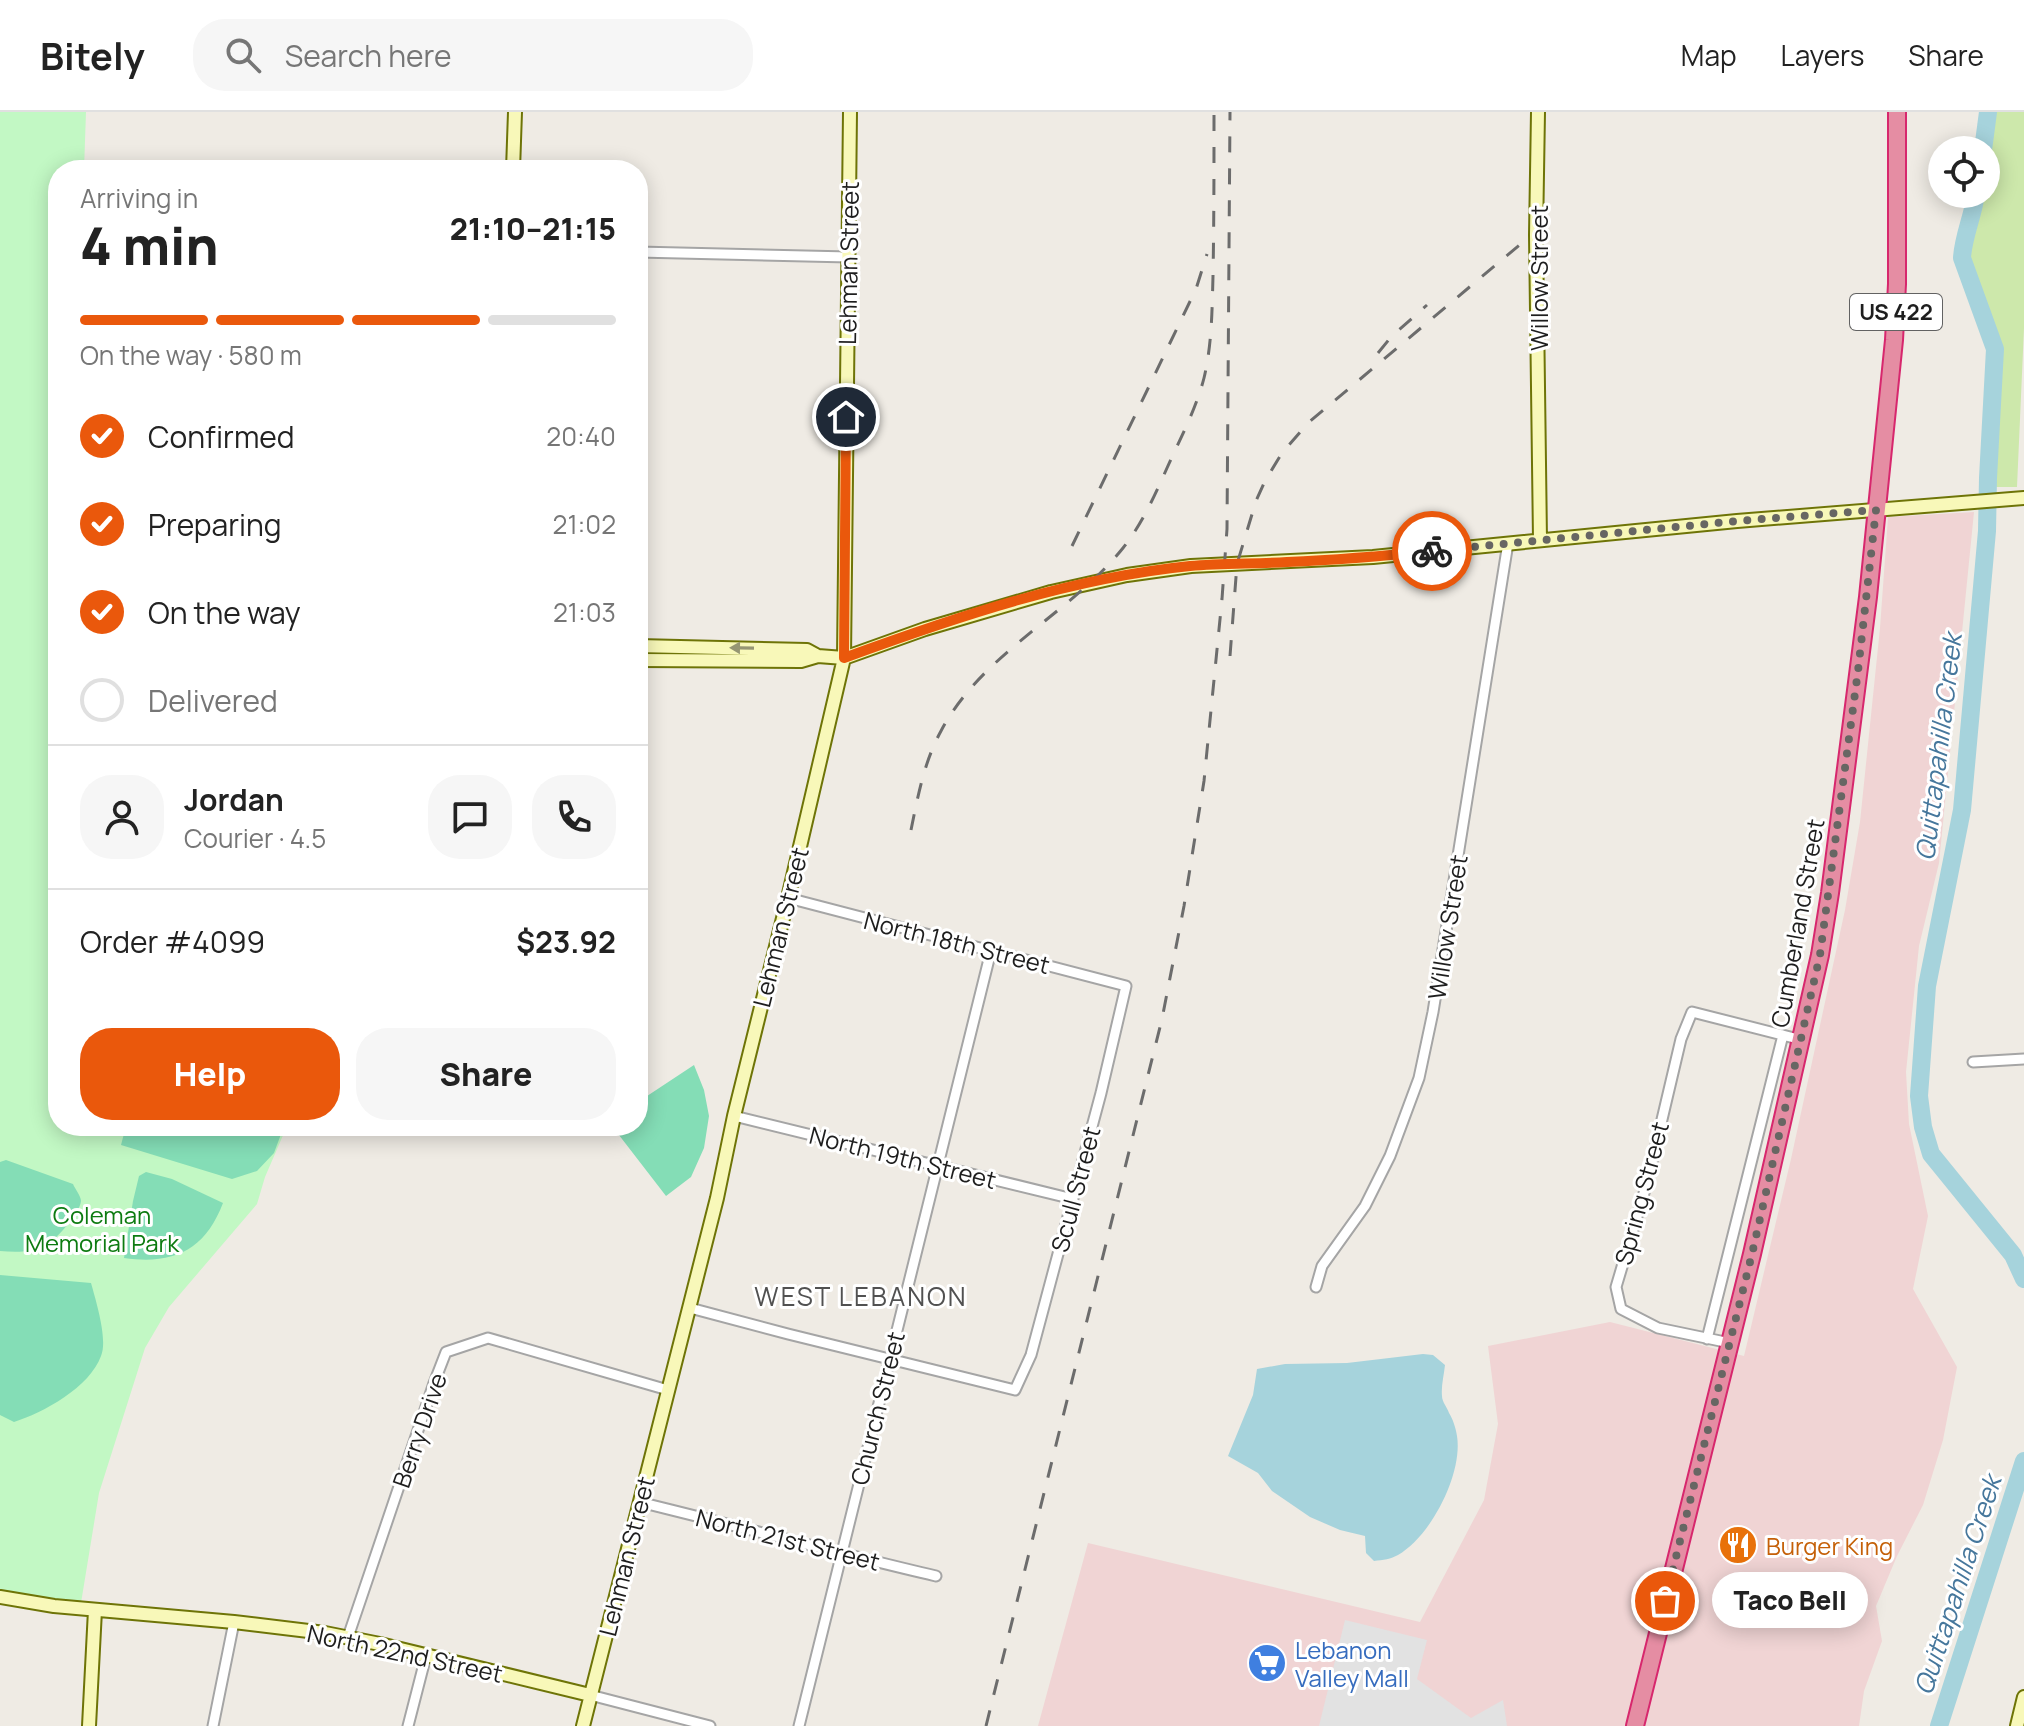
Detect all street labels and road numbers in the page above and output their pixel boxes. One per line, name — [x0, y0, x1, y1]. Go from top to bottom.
street label: Lehman Street — [830, 181, 866, 345]
street label: Willow Street — [1522, 205, 1555, 351]
road number: US 422 — [1850, 294, 1942, 330]
street label: Cumberland Street — [1762, 816, 1832, 1030]
street label: Lehman Street — [744, 844, 816, 1010]
street label: Willow Street — [1419, 852, 1475, 1002]
street label: North 18th Street — [861, 903, 1053, 981]
street label: North 19th Street — [806, 1118, 1000, 1196]
street label: Spring Street — [1606, 1118, 1676, 1268]
street label: Scull Street — [1042, 1123, 1108, 1255]
street label: Church Street — [842, 1328, 912, 1488]
street label: Berry Drive — [384, 1368, 454, 1492]
street label: Lehman Street — [590, 1473, 662, 1639]
street label: North 21st Street — [693, 1500, 883, 1578]
street label: North 22nd Street — [304, 1616, 506, 1690]

